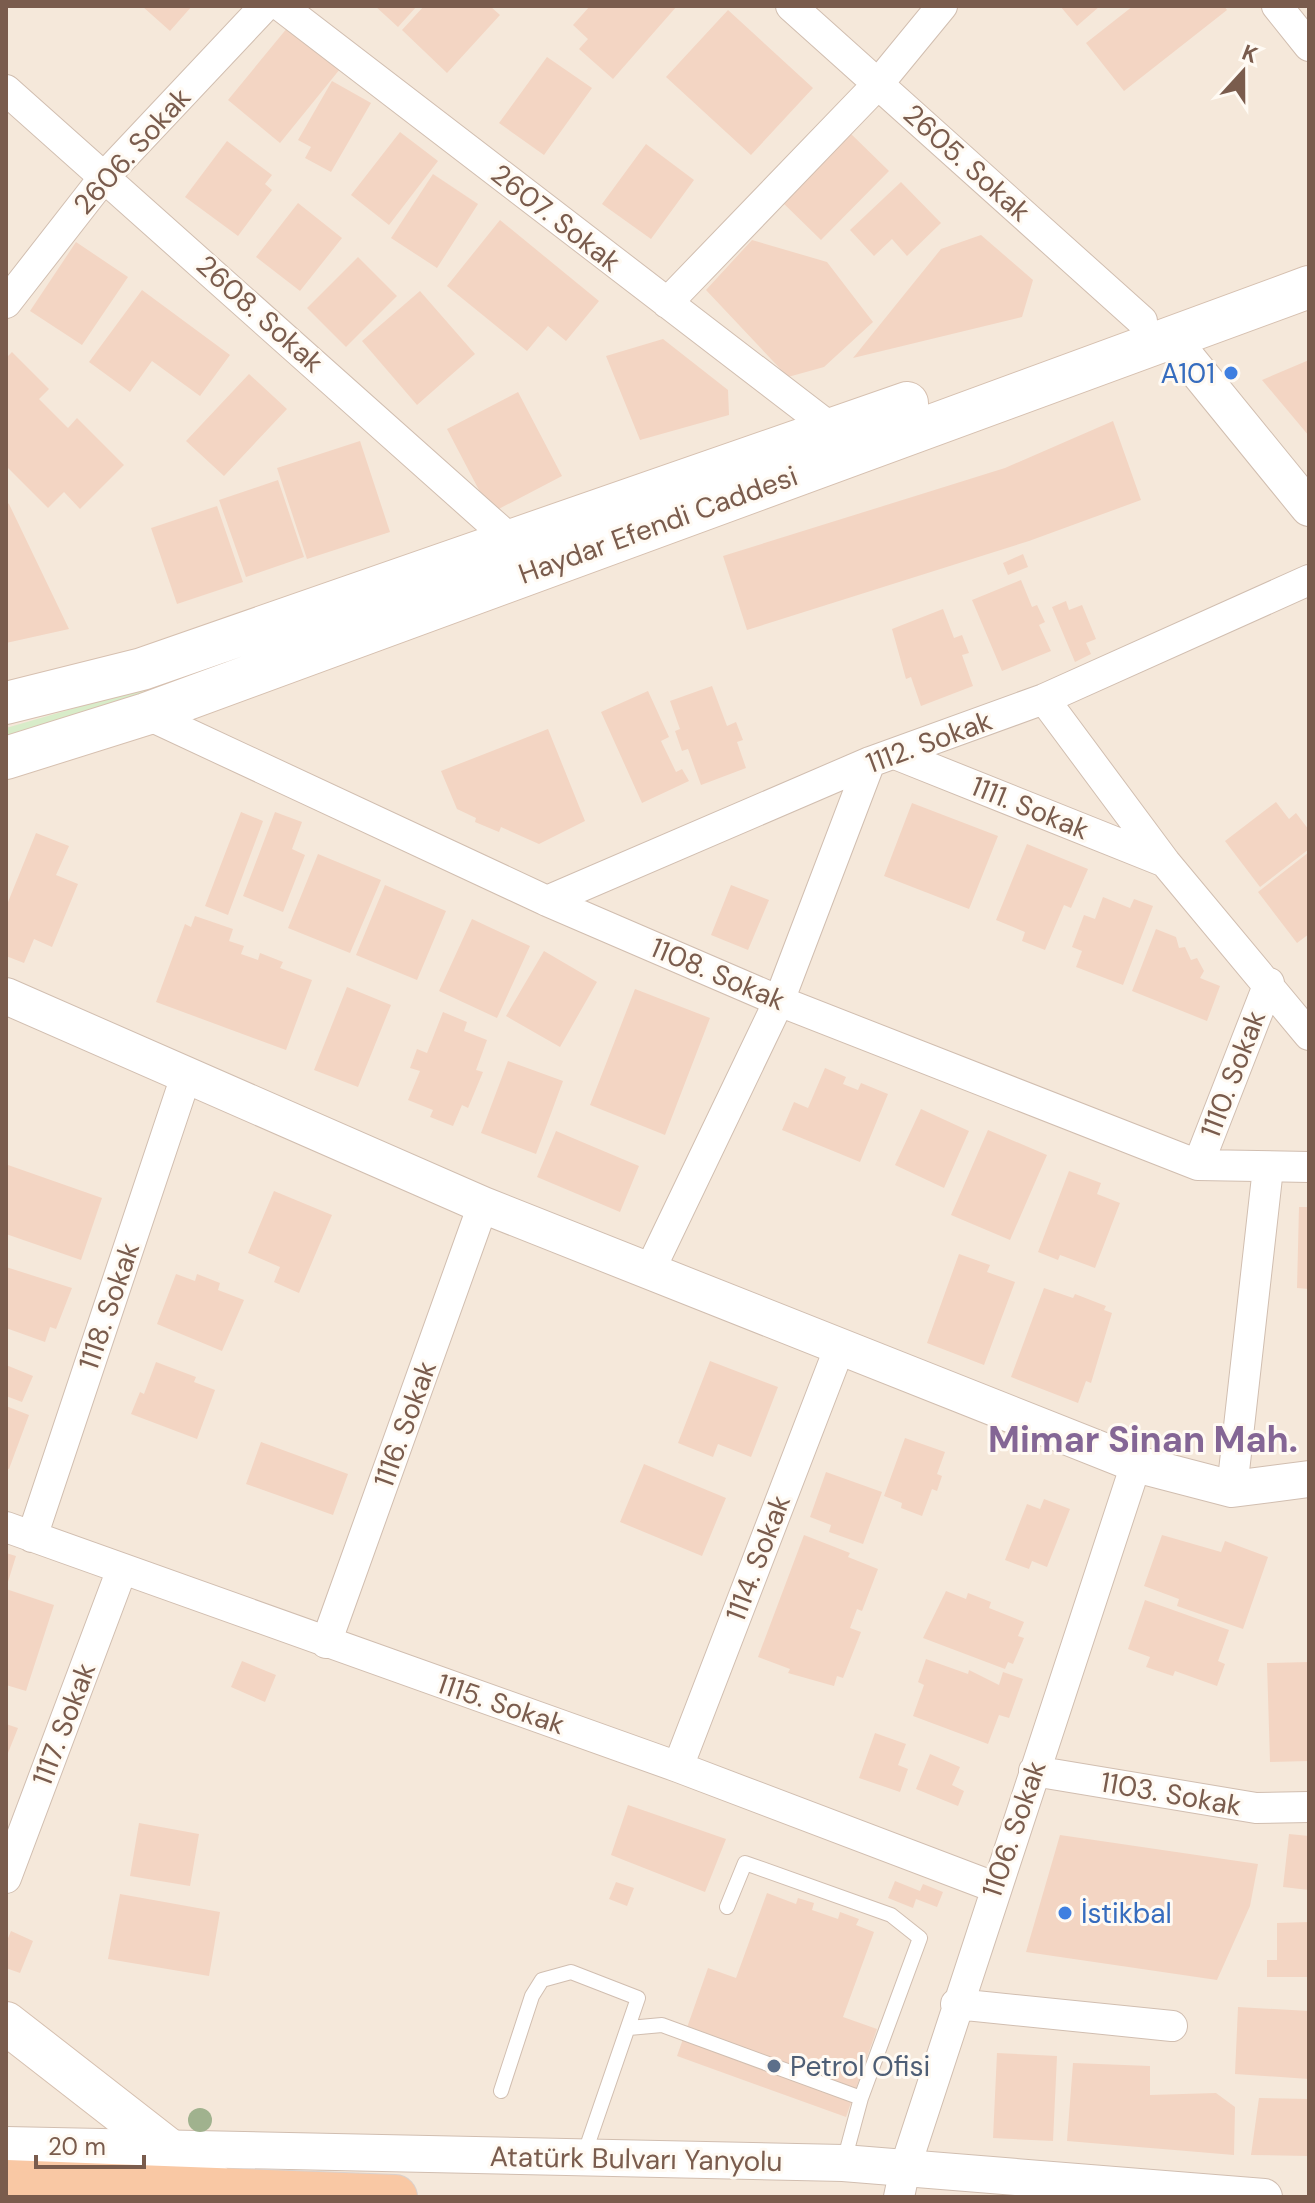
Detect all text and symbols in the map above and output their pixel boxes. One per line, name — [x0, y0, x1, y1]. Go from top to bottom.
north arrow — [1203, 32, 1283, 112]
text: K — [1238, 38, 1262, 70]
street label: 2606. Sokak — [65, 80, 199, 222]
street label: 2605. Sokak — [895, 96, 1039, 230]
street label: 2607. Sokak — [484, 156, 628, 280]
street label: 2608. Sokak — [189, 247, 331, 381]
place label: A101 — [1161, 355, 1215, 392]
marker: A101 — [1222, 364, 1240, 382]
street label: Haydar Efendi Caddesi — [513, 457, 803, 593]
street label: 1112. Sokak — [861, 702, 997, 782]
street label: 1111. Sokak — [966, 768, 1094, 848]
street label: 1108. Sokak — [645, 929, 791, 1019]
street label: 1110. Sokak — [1192, 1005, 1274, 1143]
street label: 1118. Sokak — [70, 1237, 148, 1375]
street label: 1116. Sokak — [365, 1356, 445, 1492]
district label: Mimar Sinan Mah. — [988, 1416, 1298, 1463]
street label: 1114. Sokak — [717, 1490, 799, 1626]
street label: 1117. Sokak — [24, 1657, 104, 1791]
street label: 1115. Sokak — [432, 1665, 570, 1743]
street label: 1106. Sokak — [973, 1756, 1055, 1902]
street label: 1103. Sokak — [1098, 1763, 1244, 1825]
place label: İstikbal — [1081, 1895, 1172, 1932]
marker: İstikbal — [1056, 1904, 1074, 1922]
place label: Petrol Ofisi — [790, 2048, 930, 2085]
marker: Petrol Ofisi — [765, 2057, 783, 2075]
scale bar — [36, 2119, 144, 2169]
text: 20 m — [48, 2131, 106, 2162]
street label: Atatürk Bulvarı Yanyolu — [489, 2138, 783, 2180]

